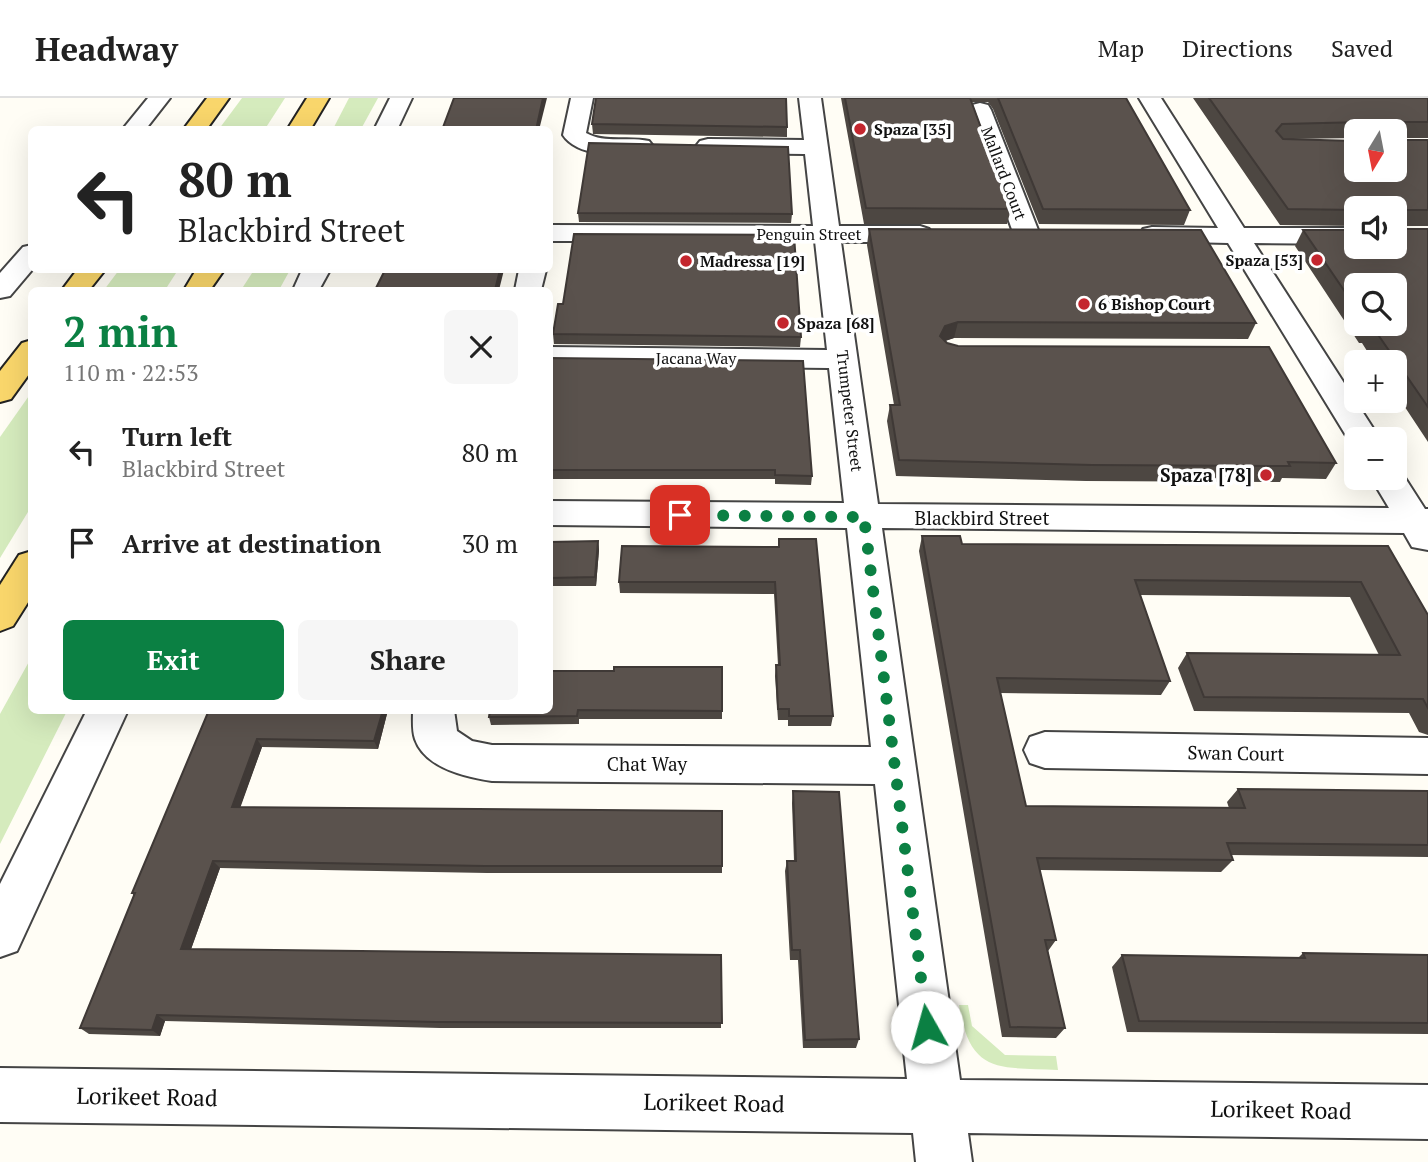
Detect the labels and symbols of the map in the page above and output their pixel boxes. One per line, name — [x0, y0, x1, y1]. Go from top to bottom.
place label: Spaza [35] — [874, 118, 952, 140]
north arrow — [1344, 119, 1407, 182]
marker: Spaza [35] — [852, 121, 868, 137]
street label: Mallard Court — [976, 123, 1032, 223]
street label: Penguin Street — [756, 223, 862, 245]
place label: Spaza [53] — [1225, 249, 1303, 271]
place label: Madressa [19] — [700, 250, 805, 272]
marker: Spaza [53] — [1309, 252, 1325, 268]
marker: Madressa [19] — [678, 253, 694, 269]
place label: 6 Bishop Court — [1098, 293, 1212, 315]
marker: 6 Bishop Court — [1076, 296, 1092, 312]
place label: Spaza [68] — [797, 312, 875, 334]
marker: Spaza [68] — [775, 315, 791, 331]
street label: Jacana Way — [656, 347, 737, 369]
street label: Trumpeter Street — [832, 349, 868, 473]
place label: Spaza [78] — [1160, 462, 1252, 487]
marker: Spaza [78] — [1258, 467, 1274, 483]
pin — [650, 485, 710, 545]
street label: Blackbird Street — [915, 505, 1049, 530]
street label: Swan Court — [1187, 739, 1285, 766]
street label: Chat Way — [607, 751, 688, 776]
position arrow — [890, 990, 964, 1064]
street label: Lorikeet Road — [76, 1080, 218, 1113]
street label: Lorikeet Road — [643, 1086, 785, 1119]
street label: Lorikeet Road — [1210, 1093, 1352, 1126]

